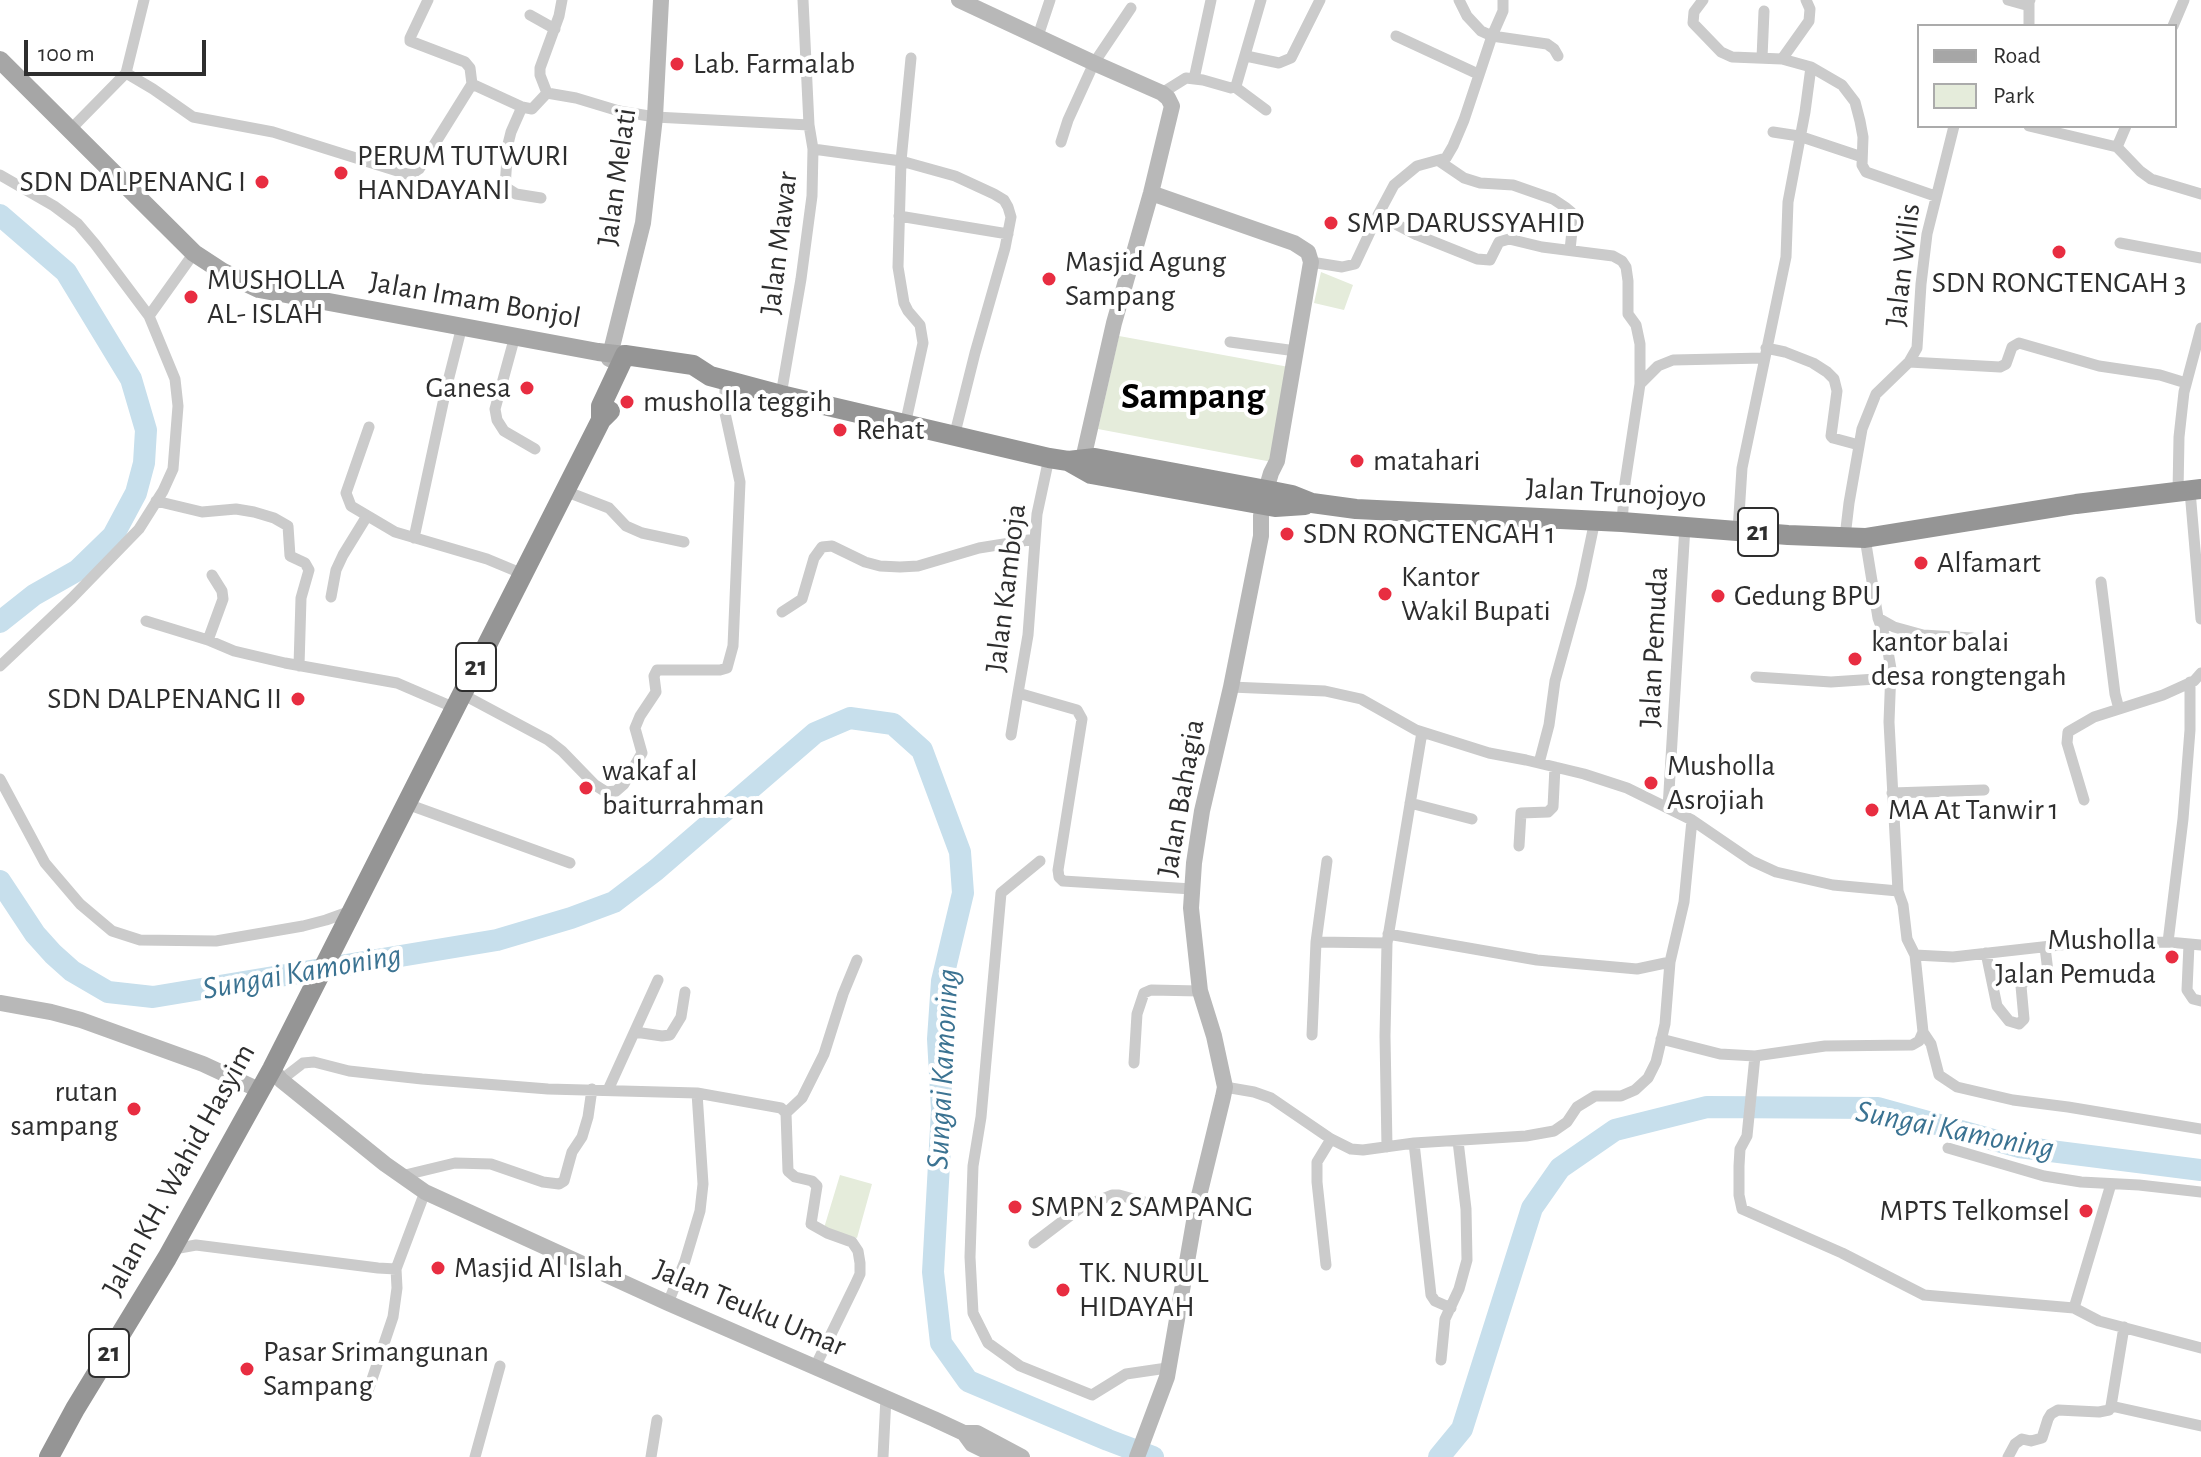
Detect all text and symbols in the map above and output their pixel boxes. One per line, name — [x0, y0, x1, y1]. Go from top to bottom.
scale bar — [28, 24, 210, 74]
legend — [1917, 24, 2177, 128]
text: 100 m — [38, 42, 95, 66]
text: Road — [1993, 44, 2041, 68]
place label: Lab. Farmalab — [693, 46, 855, 82]
marker: Lab. Farmalab — [668, 55, 686, 73]
text: Park — [1993, 84, 2034, 108]
street label: Jalan Melati — [590, 106, 644, 248]
place label: PERUM TUTWURI HANDAYANI — [357, 138, 569, 208]
place label: SDN DALPENANG I — [19, 164, 246, 200]
marker: PERUM TUTWURI HANDAYANI — [332, 164, 350, 182]
street label: Jalan Mawar — [752, 169, 806, 317]
marker: SDN DALPENANG I — [253, 173, 271, 191]
street label: Jalan Wilis — [1878, 201, 1928, 329]
place label: SMP DARUSSYAHID — [1347, 205, 1585, 241]
marker: SMP DARUSSYAHID — [1322, 214, 1340, 232]
marker: SDN RONGTENGAH 3 — [2050, 243, 2068, 261]
place label: Masjid Agung Sampang — [1065, 244, 1226, 314]
place label: MUSHOLLA AL- ISLAH — [207, 262, 345, 332]
street label: Jalan Imam Bonjol — [366, 264, 584, 336]
place label: SDN RONGTENGAH 3 — [1932, 265, 2186, 301]
marker: Masjid Agung Sampang — [1040, 270, 1058, 288]
marker: MUSHOLLA AL- ISLAH — [182, 288, 200, 306]
place label: Ganesa — [425, 370, 511, 406]
district label: Sampang — [1121, 374, 1265, 420]
marker: Ganesa — [518, 379, 536, 397]
place label: musholla teggih — [643, 384, 832, 420]
marker: musholla teggih — [618, 393, 636, 411]
place label: Rehat — [856, 412, 924, 448]
marker: Rehat — [831, 421, 849, 439]
place label: matahari — [1373, 443, 1480, 479]
marker: matahari — [1348, 452, 1366, 470]
street label: Jalan Trunojoyo — [1525, 470, 1707, 516]
street label: Jalan Kamboja — [978, 502, 1034, 674]
road number: 21 — [1738, 508, 1778, 556]
place label: SDN RONGTENGAH 1 — [1303, 516, 1556, 552]
marker: SDN RONGTENGAH 1 — [1278, 525, 1296, 543]
place label: Alfamart — [1937, 545, 2041, 581]
marker: Alfamart — [1912, 554, 1930, 572]
place label: Kantor Wakil Bupati — [1401, 559, 1551, 630]
street label: Jalan Pemuda — [1632, 566, 1676, 728]
place label: Gedung BPU — [1734, 578, 1881, 614]
marker: Kantor Wakil Bupati — [1376, 585, 1394, 603]
marker: Gedung BPU — [1709, 587, 1727, 605]
place label: kantor balai desa rongtengah — [1871, 624, 2067, 694]
road number: 21 — [456, 643, 496, 691]
marker: kantor balai desa rongtengah — [1846, 650, 1864, 668]
place label: SDN DALPENANG II — [47, 681, 282, 717]
marker: SDN DALPENANG II — [289, 690, 307, 708]
street label: Jalan Bahagia — [1149, 717, 1213, 879]
place label: Musholla Asrojiah — [1667, 748, 1775, 818]
place label: wakaf al baiturrahman — [602, 753, 764, 824]
marker: Musholla Asrojiah — [1642, 774, 1660, 792]
marker: wakaf al baiturrahman — [577, 779, 595, 797]
place label: MA At Tanwir 1 — [1888, 792, 2059, 828]
marker: MA At Tanwir 1 — [1863, 801, 1881, 819]
place label: Musholla Jalan Pemuda — [1995, 922, 2156, 992]
water label: Sungai Kamoning — [200, 936, 404, 1008]
marker: Musholla Jalan Pemuda — [2163, 948, 2181, 966]
water label: Sungai Kamoning — [919, 967, 967, 1171]
street label: Jalan KH. Wahid Hasyim — [95, 1037, 263, 1303]
place label: rutan sampang — [10, 1074, 118, 1144]
water label: Sungai Kamoning — [1853, 1092, 2057, 1168]
marker: rutan sampang — [125, 1100, 143, 1118]
place label: SMPN 2 SAMPANG — [1031, 1189, 1253, 1225]
place label: MPTS Telkomsel — [1880, 1193, 2070, 1229]
marker: SMPN 2 SAMPANG — [1006, 1198, 1024, 1216]
marker: MPTS Telkomsel — [2077, 1202, 2095, 1220]
place label: Masjid Al Islah — [454, 1250, 623, 1286]
street label: Jalan Teuku Umar — [649, 1251, 851, 1365]
place label: TK. NURUL HIDAYAH — [1079, 1255, 1209, 1326]
marker: Masjid Al Islah — [429, 1259, 447, 1277]
marker: TK. NURUL HIDAYAH — [1054, 1281, 1072, 1299]
road number: 21 — [89, 1329, 129, 1377]
place label: Pasar Srimangunan Sampang — [263, 1334, 489, 1404]
marker: Pasar Srimangunan Sampang — [238, 1360, 256, 1378]

